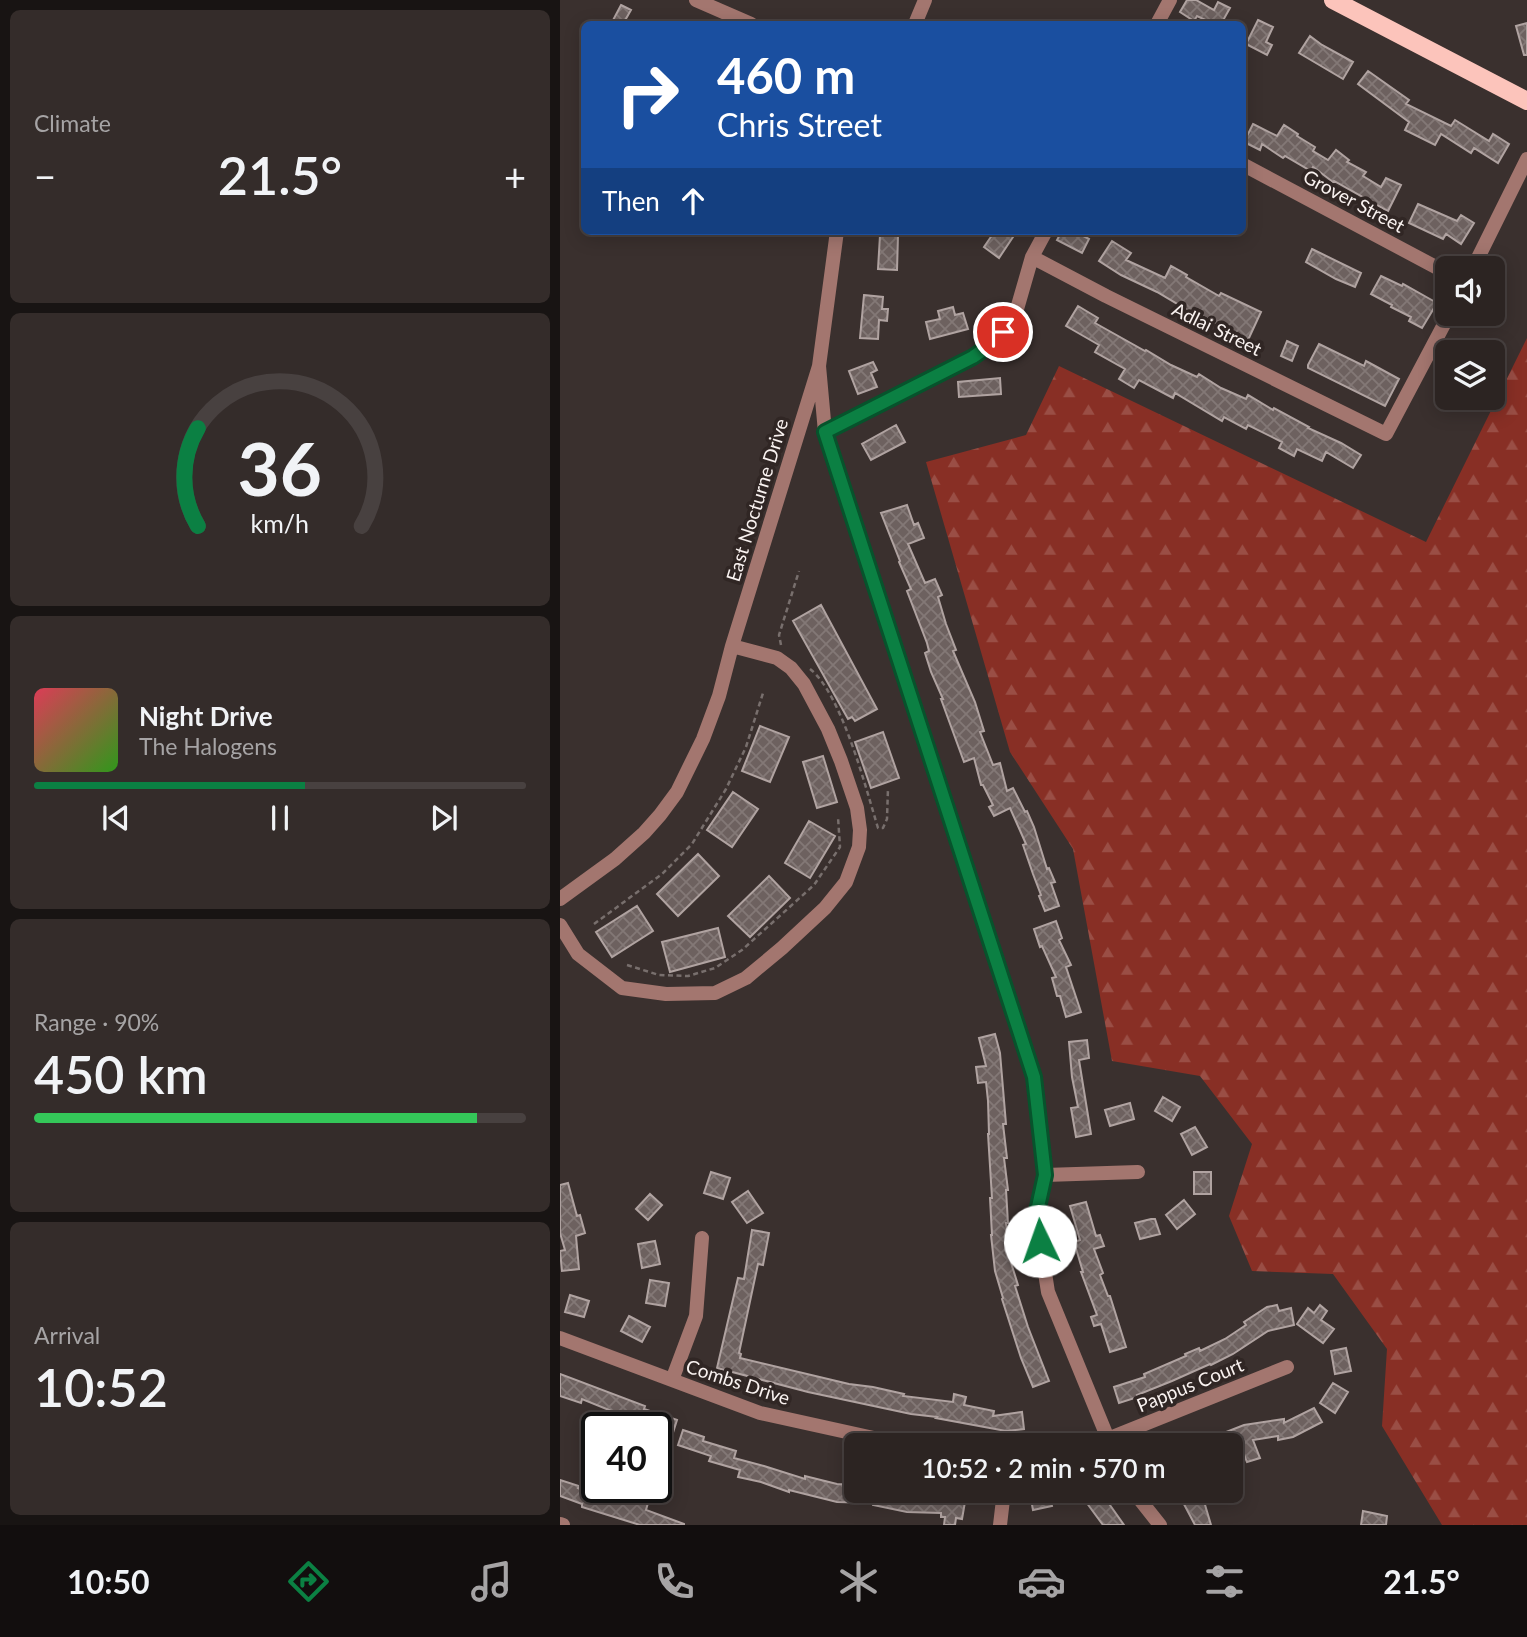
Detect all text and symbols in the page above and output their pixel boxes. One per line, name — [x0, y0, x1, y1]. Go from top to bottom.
text: 460 m — [717, 46, 855, 104]
icon: right — [602, 49, 693, 140]
text: Chris Street — [717, 105, 882, 144]
text: Climate — [34, 109, 111, 137]
text: 21.5° — [218, 144, 342, 206]
text: − — [34, 153, 56, 199]
text: + — [504, 153, 526, 199]
street label: Grover Street — [1300, 164, 1409, 237]
icon: ahead — [674, 182, 712, 220]
text: Then — [602, 185, 660, 217]
map controls — [1435, 256, 1505, 410]
button: sound — [1435, 256, 1505, 326]
street label: Adlai Street — [1169, 297, 1266, 360]
pin — [973, 302, 1033, 362]
icon: arrive — [984, 313, 1022, 351]
button: layers — [1435, 340, 1505, 410]
street label: East Nocturne Drive — [721, 415, 792, 584]
text: 36 — [238, 424, 322, 512]
text: km/h — [251, 507, 309, 537]
text: Night Drive — [139, 700, 273, 732]
text: The Halogens — [139, 732, 277, 760]
icon: previous — [97, 799, 135, 837]
icon: pause — [261, 799, 299, 837]
icon: next — [425, 799, 463, 837]
text: Range · 90% — [34, 1008, 159, 1036]
text: 450 km — [34, 1043, 208, 1105]
position arrow — [1003, 1204, 1077, 1278]
text: Arrival — [34, 1321, 100, 1349]
street label: Pappus Court — [1133, 1353, 1247, 1416]
street label: Combs Drive — [683, 1354, 793, 1409]
text: 10:52 — [34, 1356, 168, 1418]
speed limit sign: 40 — [581, 1412, 672, 1503]
text: 10:52 · 2 min · 570 m — [921, 1452, 1166, 1484]
icon: directions — [284, 1557, 333, 1606]
icon: music — [467, 1557, 516, 1606]
icon: phone — [650, 1557, 699, 1606]
icon: climate — [834, 1557, 883, 1606]
icon: car — [1017, 1557, 1066, 1606]
icon: filters — [1200, 1557, 1249, 1606]
text: 10:50 — [67, 1562, 150, 1601]
text: 21.5° — [1383, 1562, 1460, 1601]

